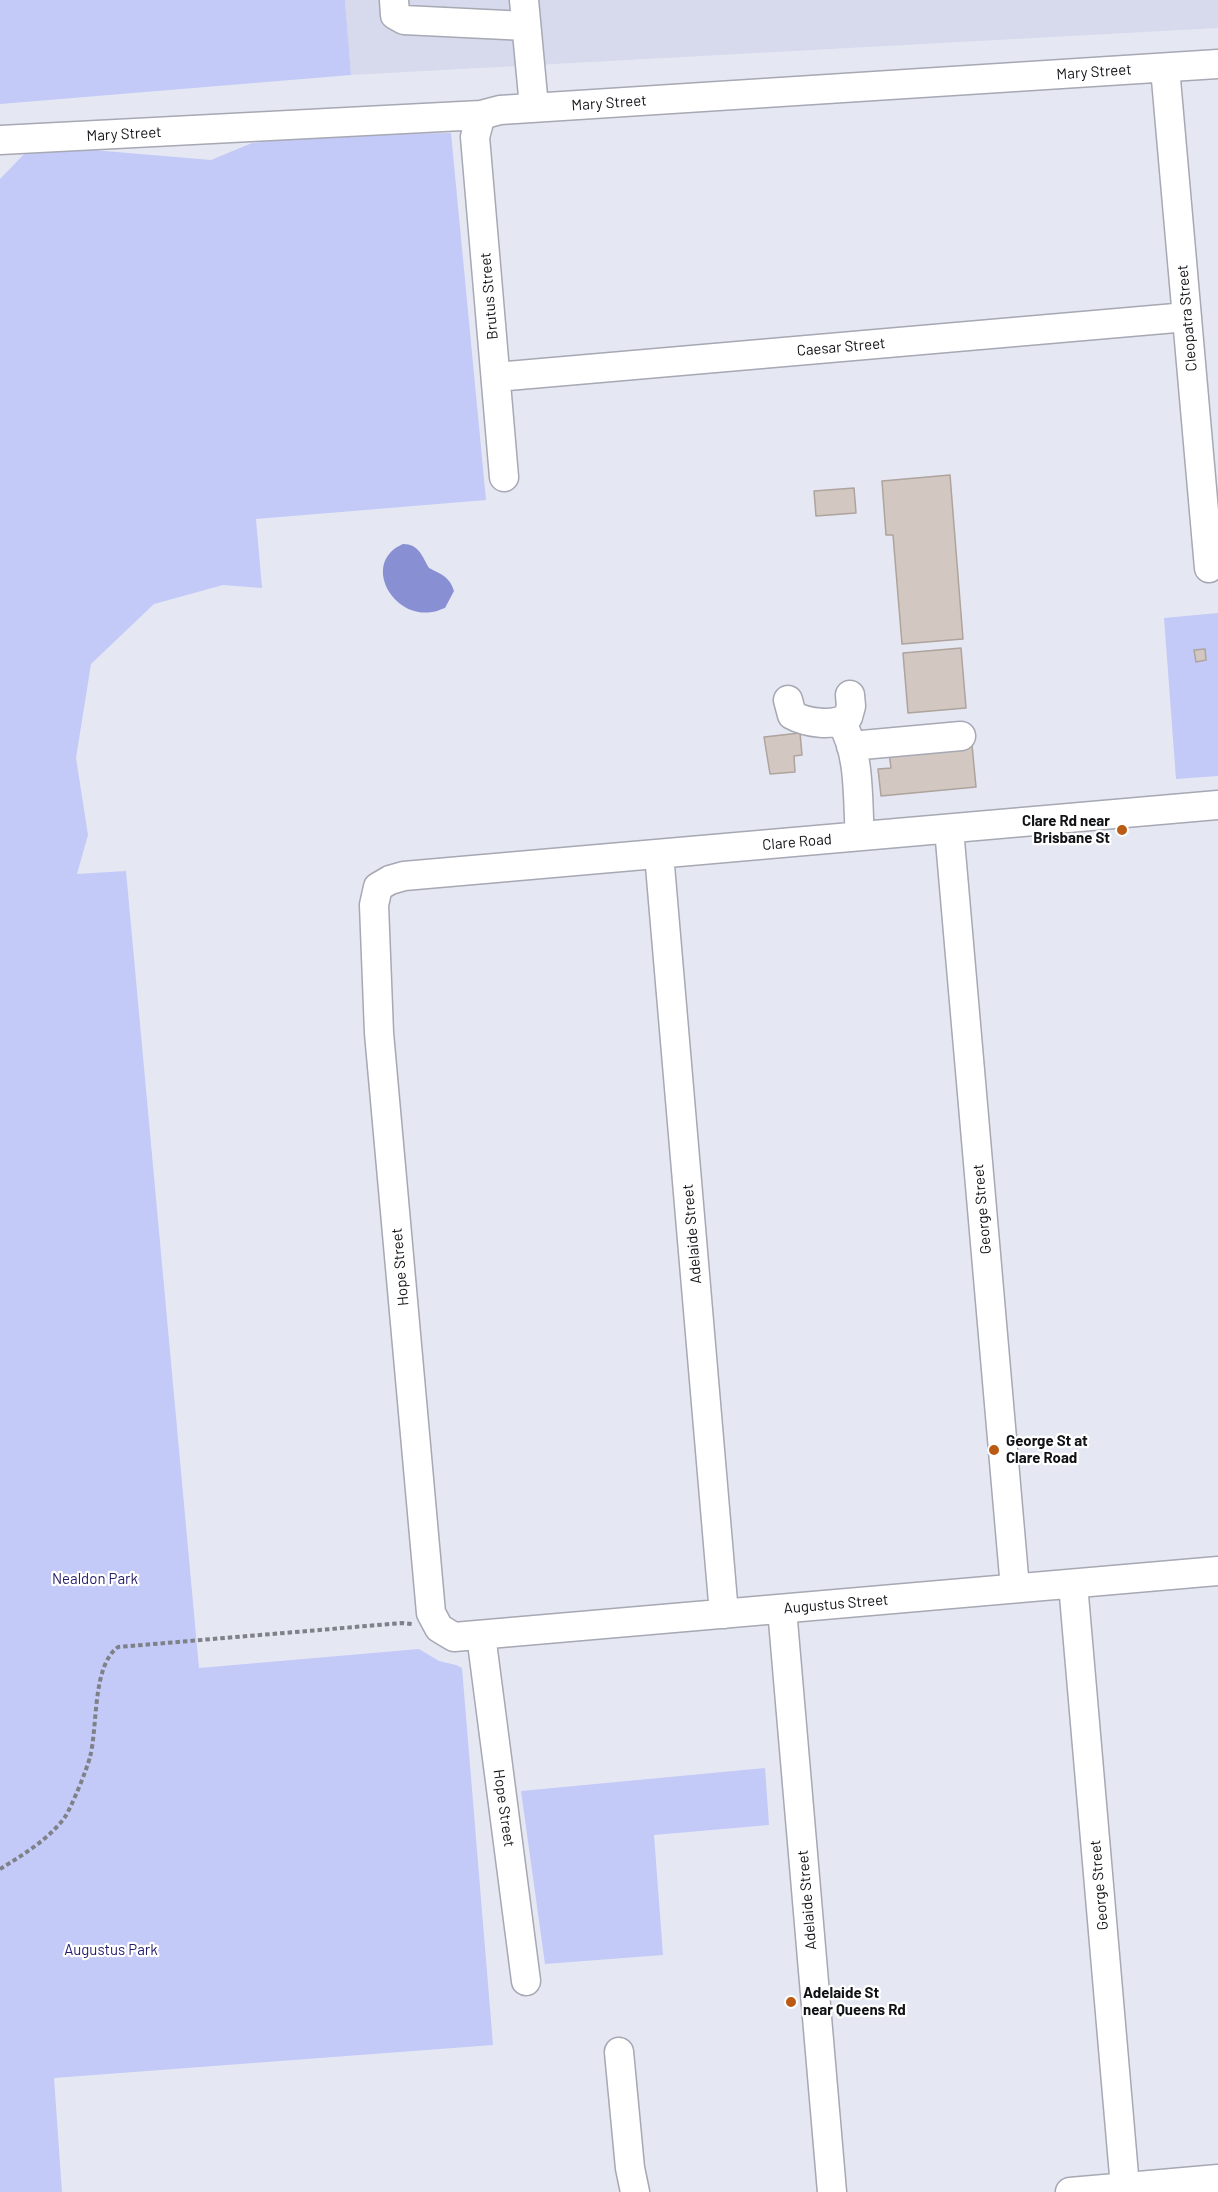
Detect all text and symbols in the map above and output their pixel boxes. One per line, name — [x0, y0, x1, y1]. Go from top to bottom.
street label: Mary Street — [1056, 60, 1132, 84]
street label: Mary Street — [571, 91, 647, 115]
street label: Mary Street — [86, 123, 162, 145]
street label: Brutus Street — [476, 252, 502, 340]
street label: Cleopatra Street — [1173, 264, 1201, 372]
street label: Caesar Street — [796, 334, 886, 360]
place label: Clare Rd near Brisbane St — [1022, 812, 1110, 847]
marker: Clare Rd near Brisbane St — [1115, 823, 1129, 837]
street label: Clare Road — [761, 830, 833, 854]
street label: George Street — [969, 1163, 995, 1255]
street label: Adelaide Street — [679, 1183, 705, 1285]
street label: Hope Street — [388, 1227, 412, 1307]
place label: George St at Clare Road — [1006, 1432, 1088, 1467]
marker: George St at Clare Road — [987, 1443, 1001, 1457]
park label: Nealdon Park — [52, 1570, 138, 1588]
street label: Augustus Street — [783, 1590, 889, 1618]
street label: Hope Street — [490, 1768, 518, 1848]
street label: George Street — [1086, 1839, 1112, 1931]
street label: Adelaide Street — [794, 1849, 820, 1951]
park label: Augustus Park — [64, 1941, 158, 1959]
place label: Adelaide St near Queens Rd — [803, 1984, 906, 2019]
marker: Adelaide St near Queens Rd — [784, 1995, 798, 2009]

